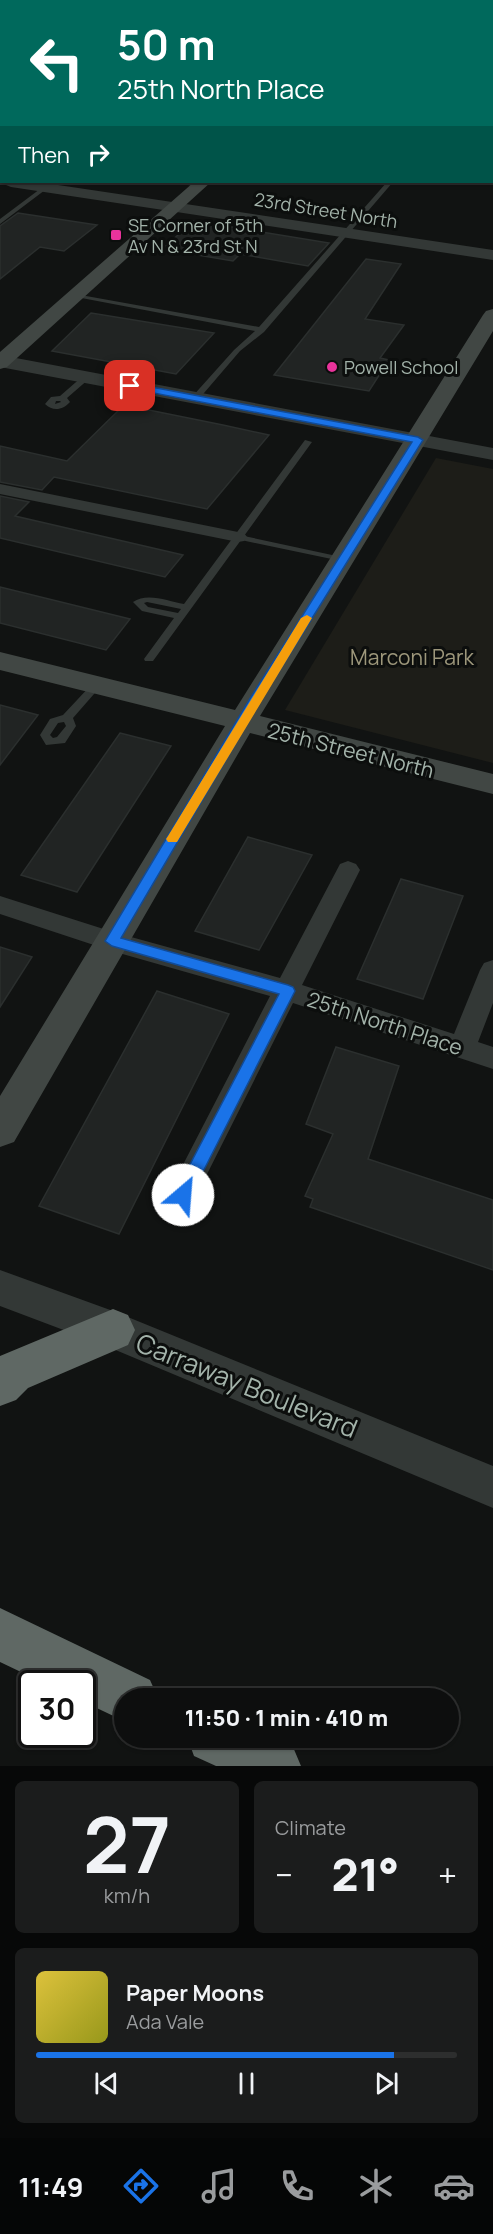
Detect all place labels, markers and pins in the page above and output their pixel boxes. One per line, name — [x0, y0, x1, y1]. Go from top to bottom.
place label: SE Corner of 5th Av N & 23rd St N — [128, 213, 263, 258]
marker: SE Corner of 5th Av N & 23rd St N — [109, 228, 123, 242]
place label: Powell School — [344, 355, 458, 379]
pin — [104, 360, 155, 411]
marker: Powell School — [325, 360, 339, 374]

